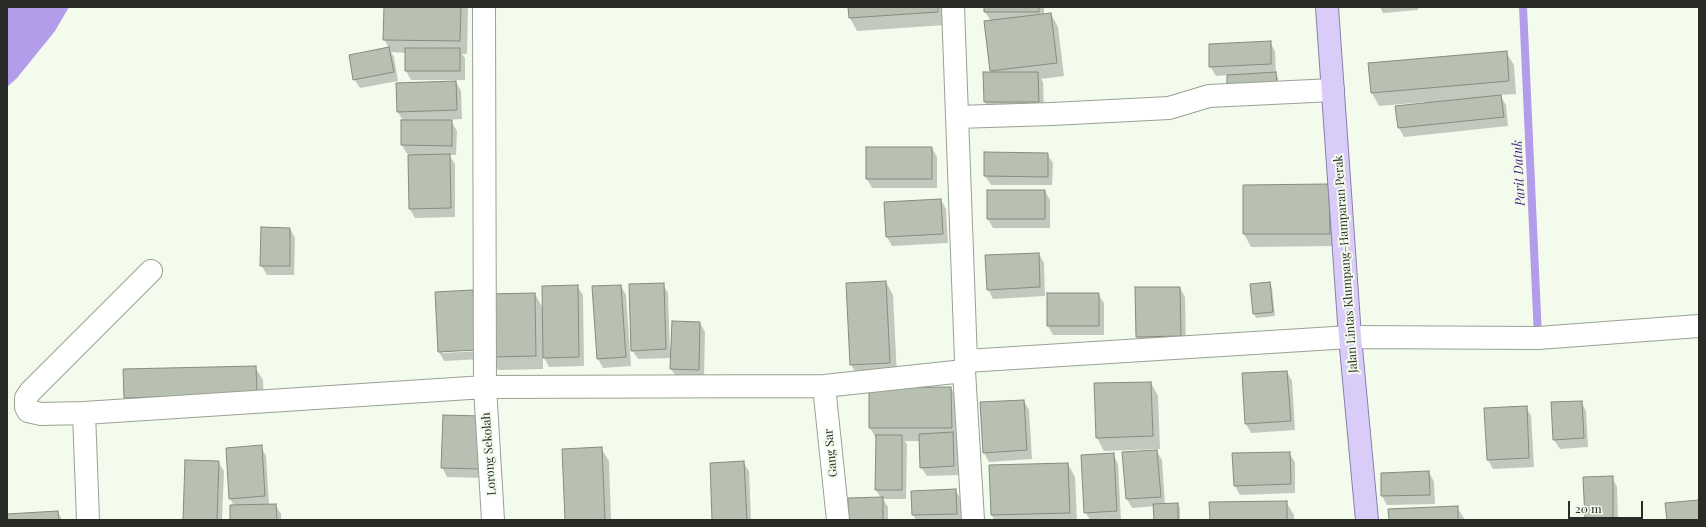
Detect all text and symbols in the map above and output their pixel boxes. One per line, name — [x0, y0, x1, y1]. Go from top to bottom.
water label: Parit Datuk — [1509, 140, 1529, 206]
street label: Jalan Lintas Klumpang–Hamparan Perak — [1331, 155, 1361, 373]
street label: Lorong Sekolah — [479, 412, 499, 496]
street label: Gang Sar — [821, 428, 841, 478]
scale bar — [1570, 493, 1645, 519]
text: 20 m — [1575, 500, 1602, 516]

